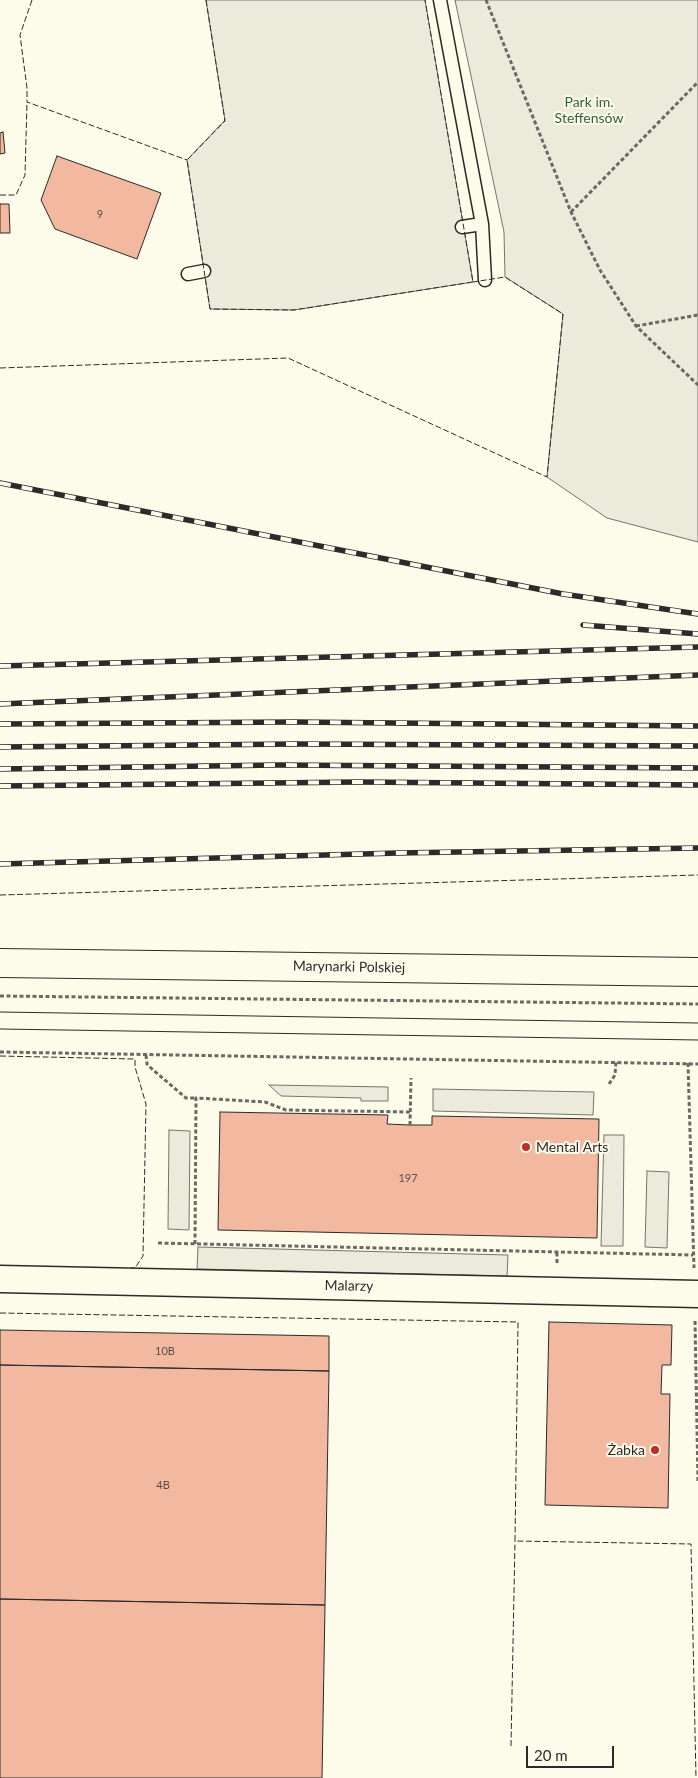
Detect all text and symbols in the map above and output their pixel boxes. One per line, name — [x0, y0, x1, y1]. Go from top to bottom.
park label: Park im. Steffensów — [555, 94, 623, 126]
house number: 9 — [97, 207, 103, 221]
street label: Marynarki Polskiej — [293, 958, 405, 976]
place label: Mental Arts — [536, 1139, 608, 1155]
marker: Mental Arts — [520, 1141, 532, 1153]
house number: 197 — [398, 1171, 418, 1185]
street label: Malarzy — [325, 1277, 373, 1295]
house number: 10B — [155, 1344, 175, 1358]
place label: Żabka — [608, 1442, 645, 1458]
marker: Żabka — [649, 1444, 661, 1456]
house number: 4B — [156, 1478, 170, 1492]
scale bar — [528, 1736, 616, 1768]
text: 20 m — [534, 1746, 568, 1764]

